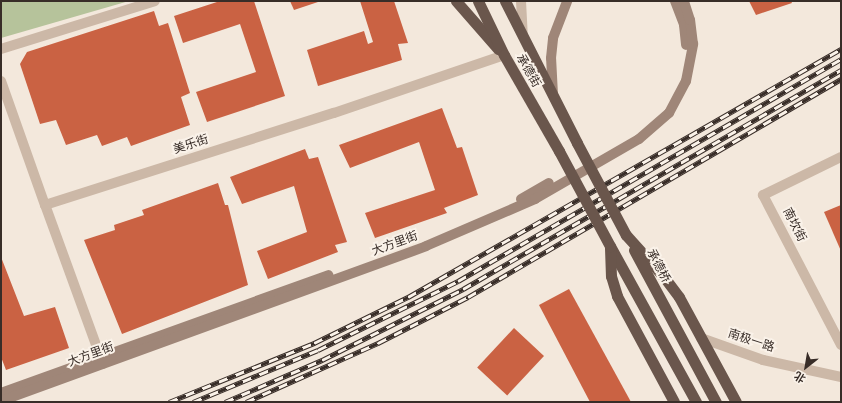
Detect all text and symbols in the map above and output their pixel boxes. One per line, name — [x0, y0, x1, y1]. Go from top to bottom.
street label: 承德街 — [513, 52, 543, 90]
street label: 美乐街 — [172, 133, 210, 157]
street label: 南坎街 — [779, 206, 809, 244]
street label: 大方里街 — [370, 229, 420, 259]
street label: 承德桥 — [643, 247, 673, 285]
street label: 南极一路 — [726, 327, 776, 355]
street label: 大方里街 — [66, 340, 116, 370]
north arrow — [786, 347, 826, 387]
text: 北 — [792, 369, 808, 385]

